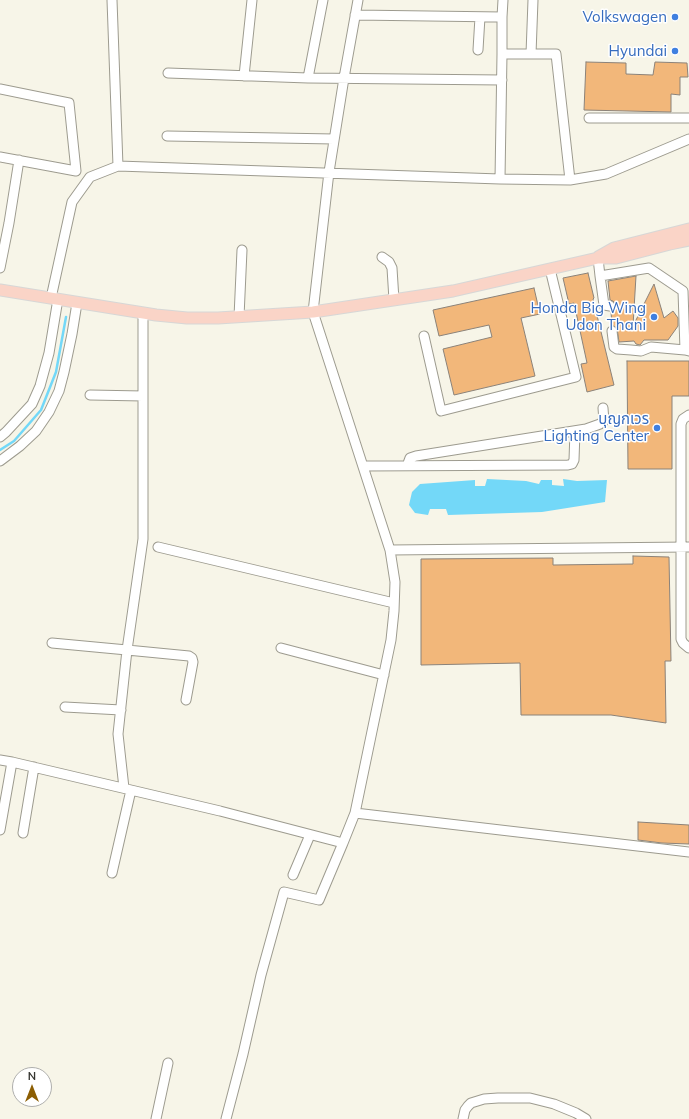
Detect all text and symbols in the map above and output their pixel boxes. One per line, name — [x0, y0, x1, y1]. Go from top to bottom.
place label: Volkswagen — [583, 8, 667, 26]
marker: Volkswagen — [670, 12, 680, 22]
place label: Hyundai — [609, 42, 667, 60]
marker: Hyundai — [670, 46, 680, 56]
place label: Honda Big Wing Udon Thani — [530, 299, 646, 334]
marker: Honda Big Wing Udon Thani — [649, 312, 659, 322]
place label: บุญกเวร Lighting Center — [543, 410, 649, 445]
marker: บุญกเวร Lighting Center — [652, 423, 662, 433]
north arrow — [12, 1067, 52, 1107]
text: N — [28, 1069, 36, 1083]

